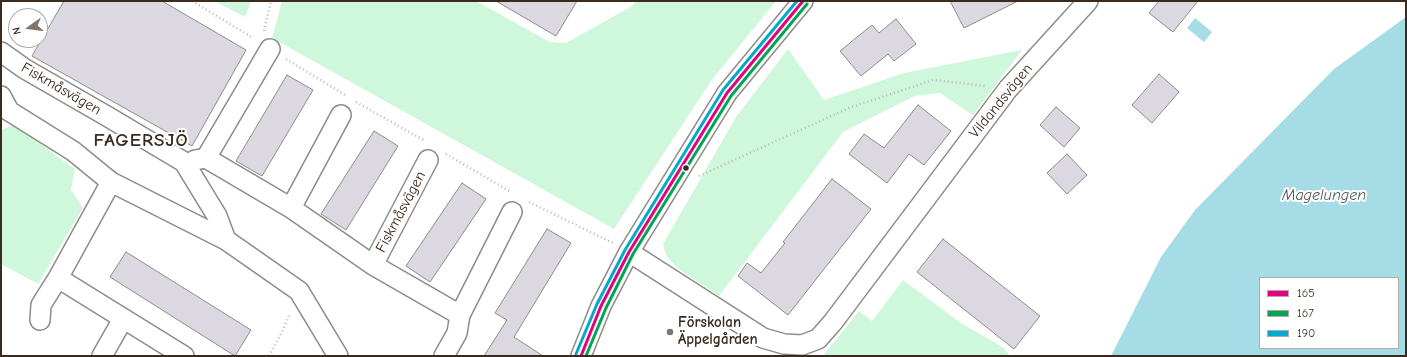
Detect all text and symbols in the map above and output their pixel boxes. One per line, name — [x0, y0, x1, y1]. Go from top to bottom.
north arrow — [8, 8, 48, 48]
text: N — [10, 26, 24, 36]
street label: Fiskmåsvägen — [18, 59, 104, 119]
street label: Vildandsvägen — [966, 60, 1036, 142]
district label: FAGERSJÖ — [93, 130, 189, 152]
unlabelled marker — [681, 163, 691, 173]
street label: Fiskmåsvägen — [372, 168, 430, 256]
water label: Magelungen — [1282, 185, 1366, 205]
legend — [1259, 277, 1399, 349]
text: 165 — [1297, 286, 1315, 300]
text: 167 — [1297, 306, 1314, 320]
place label: Förskolan Äppelgården — [678, 314, 758, 349]
text: 190 — [1297, 326, 1315, 340]
marker: Förskolan Äppelgården — [665, 327, 675, 337]

